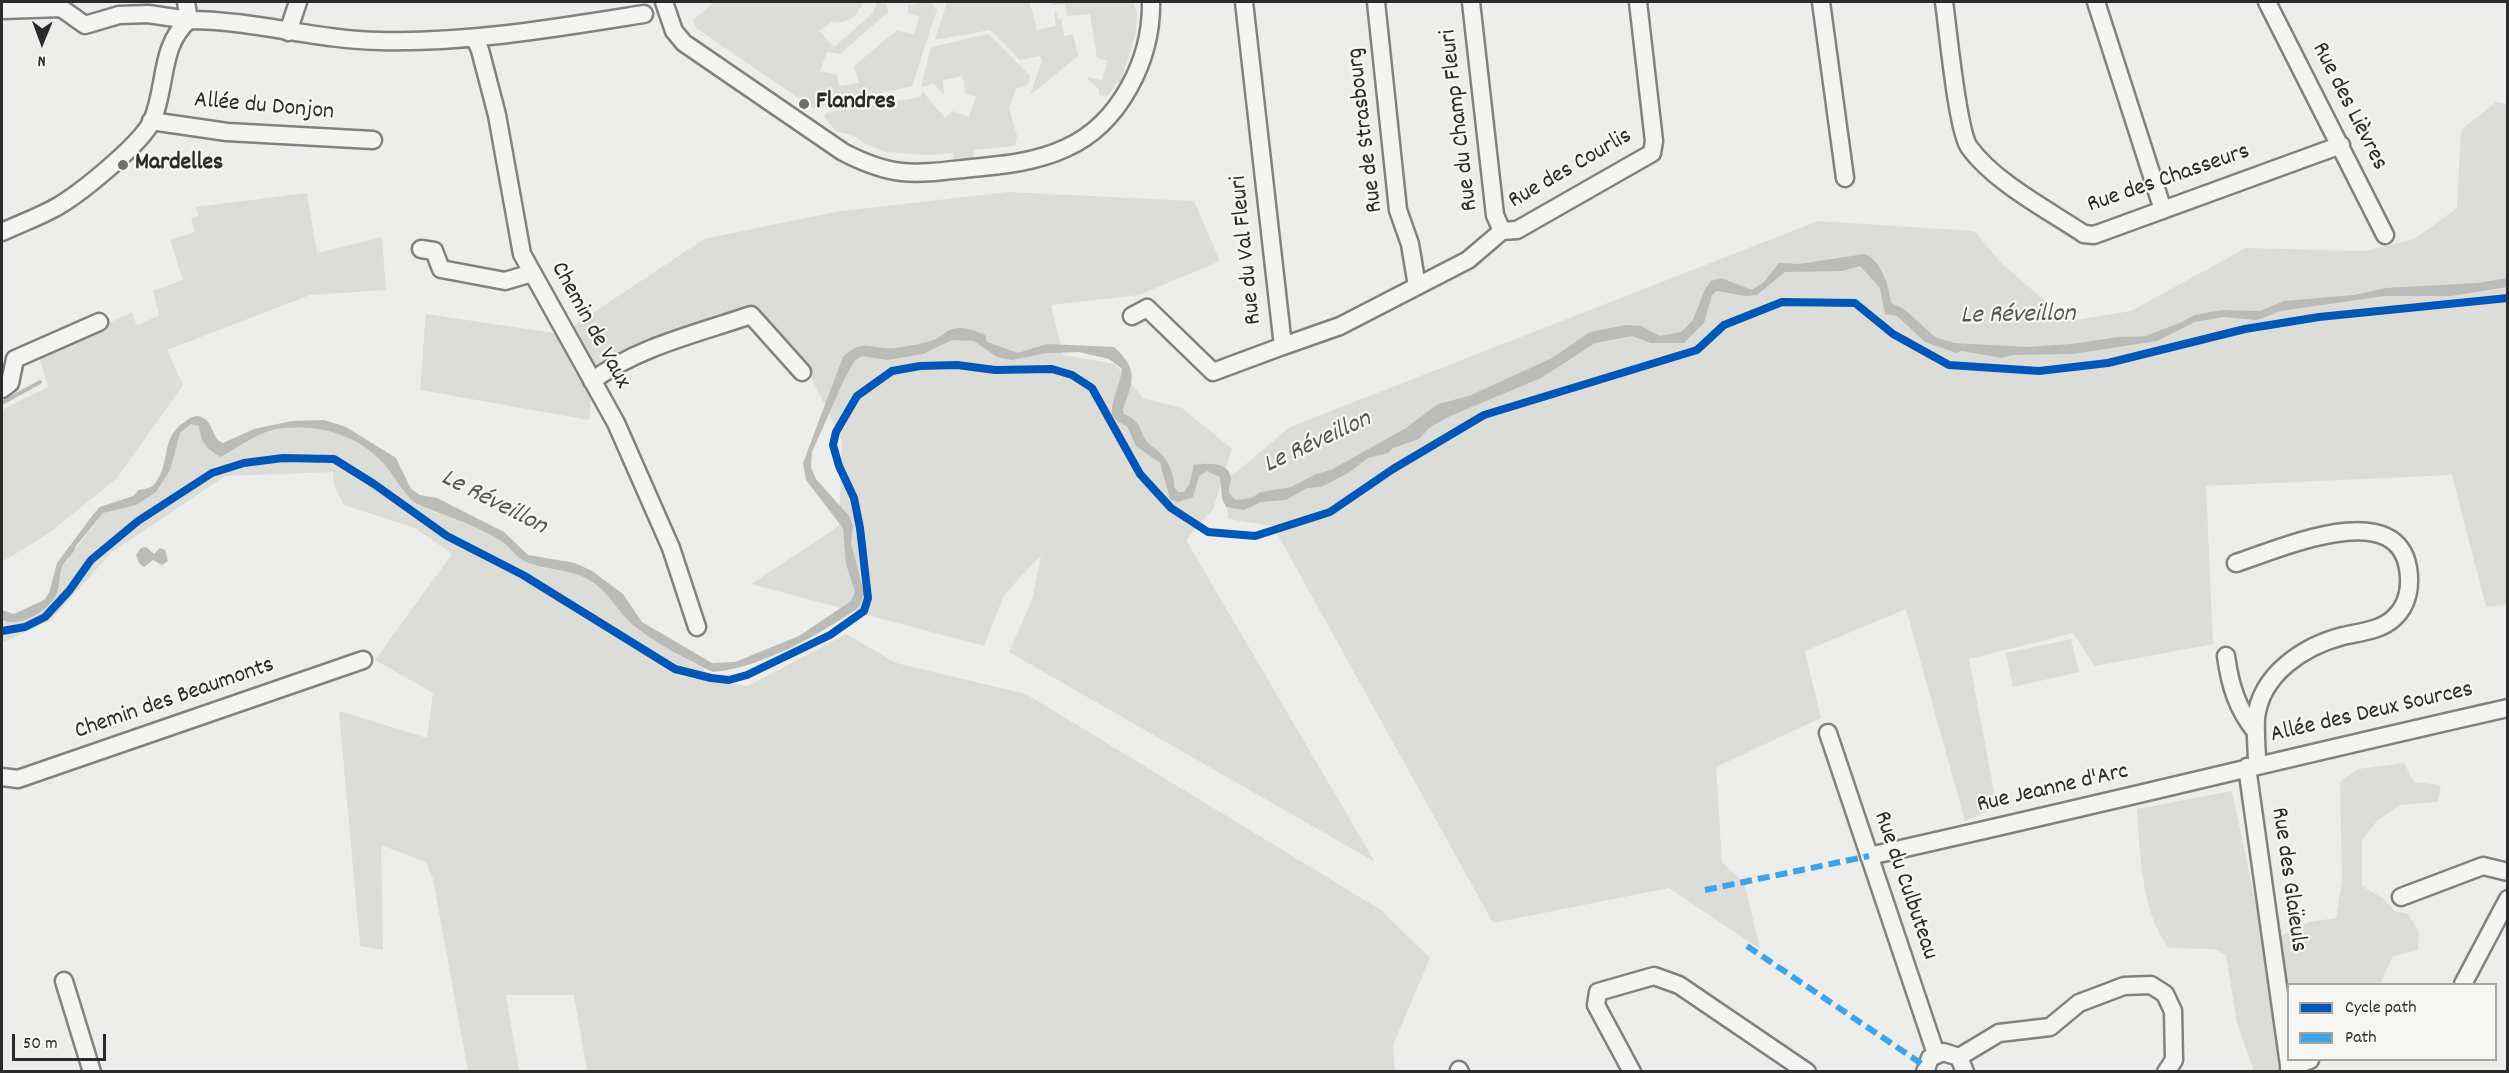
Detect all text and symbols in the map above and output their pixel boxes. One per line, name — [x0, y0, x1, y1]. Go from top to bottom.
north arrow — [12, 12, 72, 72]
street label: Rue du Champ Fleuri — [1436, 27, 1486, 213]
street label: Rue des Lièvres — [2303, 38, 2393, 176]
street label: Rue de Strasbourg — [1343, 46, 1391, 214]
text: N — [38, 49, 46, 72]
street label: Allée du Donjon — [193, 88, 335, 128]
place label: Flandres — [816, 90, 896, 118]
marker: Flandres — [797, 97, 811, 111]
street label: Rue des Courlis — [1504, 123, 1638, 217]
street label: Rue des Chasseurs — [2084, 139, 2254, 221]
place label: Mardelles — [135, 151, 223, 179]
marker: Mardelles — [116, 158, 130, 172]
street label: Rue du Val Fleuri — [1226, 174, 1270, 326]
street label: Chemin de Vaux — [542, 258, 636, 394]
water label: Le Réveillon — [1960, 300, 2076, 334]
water label: Le Réveillon — [1259, 406, 1377, 482]
water label: Le Réveillon — [435, 464, 551, 544]
street label: Chemin des Beaumonts — [71, 652, 279, 748]
street label: Allée des Deux Sources — [2268, 677, 2476, 751]
street label: Rue Jeanne d'Arc — [1974, 759, 2132, 821]
street label: Rue des Glaïeuls — [2263, 806, 2311, 954]
street label: Rue du Culbuteau — [1865, 808, 1943, 964]
legend — [2287, 983, 2497, 1061]
text: Cycle path — [2345, 996, 2416, 1021]
scale bar — [15, 1022, 110, 1060]
text: Path — [2345, 1026, 2377, 1051]
text: 50 m — [23, 1032, 58, 1057]

